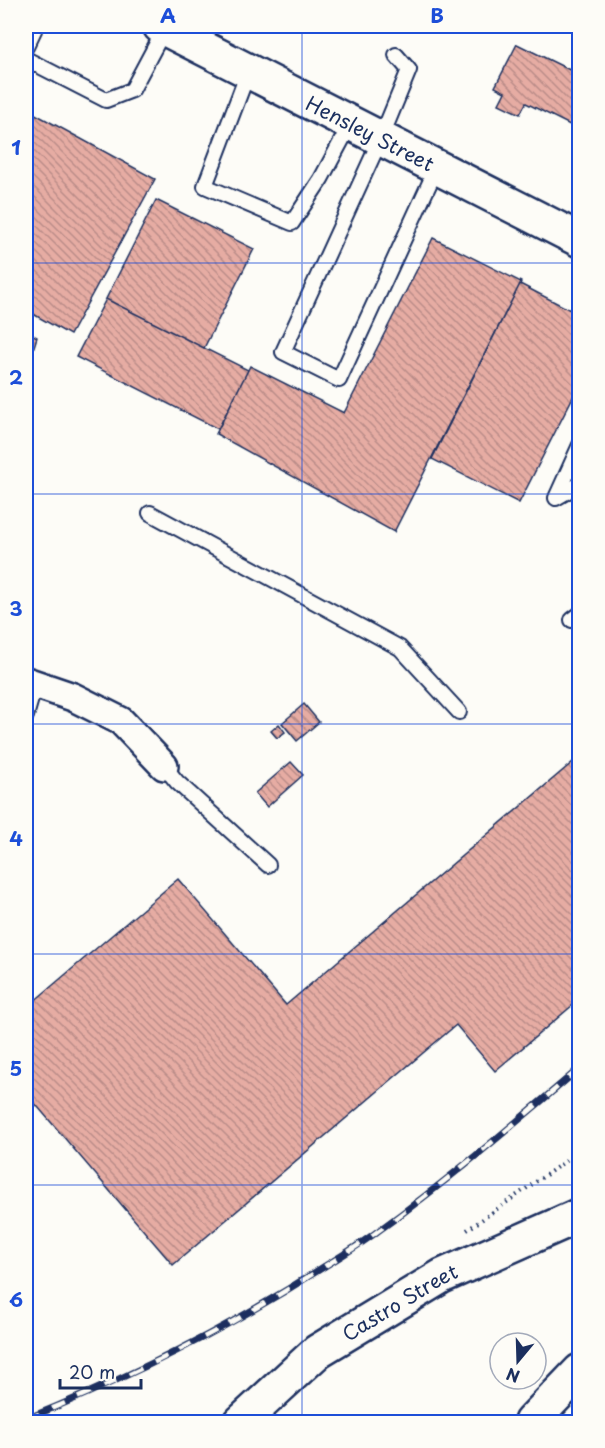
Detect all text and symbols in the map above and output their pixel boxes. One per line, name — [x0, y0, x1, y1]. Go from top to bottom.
text: A — [160, 0, 176, 30]
text: B — [430, 0, 444, 30]
street label: Hensley Street — [301, 88, 440, 178]
text: 1 — [11, 132, 21, 162]
text: 2 — [9, 362, 23, 392]
text: 3 — [9, 593, 23, 623]
text: 4 — [9, 823, 23, 853]
text: 5 — [10, 1053, 22, 1083]
street label: Castro Street — [336, 1256, 462, 1348]
text: 6 — [9, 1284, 23, 1314]
north arrow — [488, 1331, 548, 1391]
scale bar — [60, 1352, 141, 1390]
text: 20 m — [69, 1358, 115, 1385]
text: N — [503, 1363, 523, 1390]

